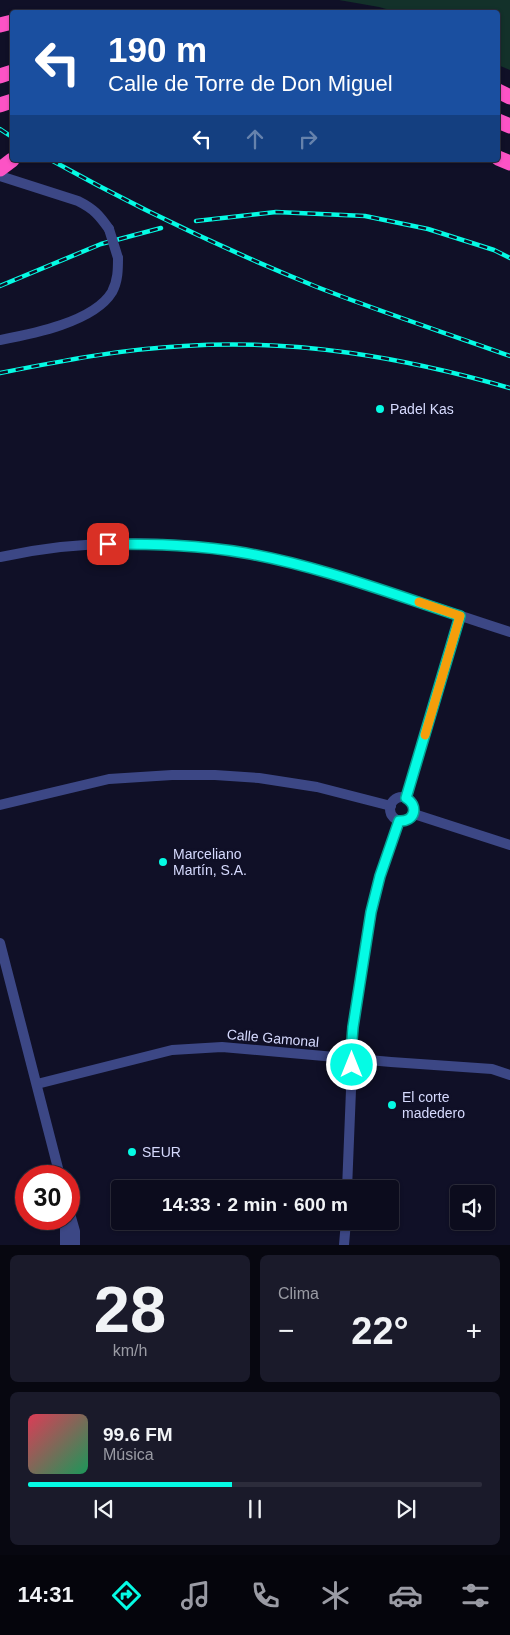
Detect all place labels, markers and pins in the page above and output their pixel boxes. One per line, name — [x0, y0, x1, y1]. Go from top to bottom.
place label: Padel Kas — [390, 401, 454, 417]
marker: Padel Kas — [374, 403, 386, 415]
pin — [87, 523, 129, 565]
place label: Marceliano Martín, S.A. — [173, 846, 247, 878]
marker: Marceliano Martín, S.A. — [157, 856, 169, 868]
place label: El corte madedero — [402, 1089, 465, 1121]
marker: El corte madedero — [386, 1099, 398, 1111]
place label: SEUR — [142, 1144, 181, 1160]
marker: SEUR — [126, 1146, 138, 1158]

